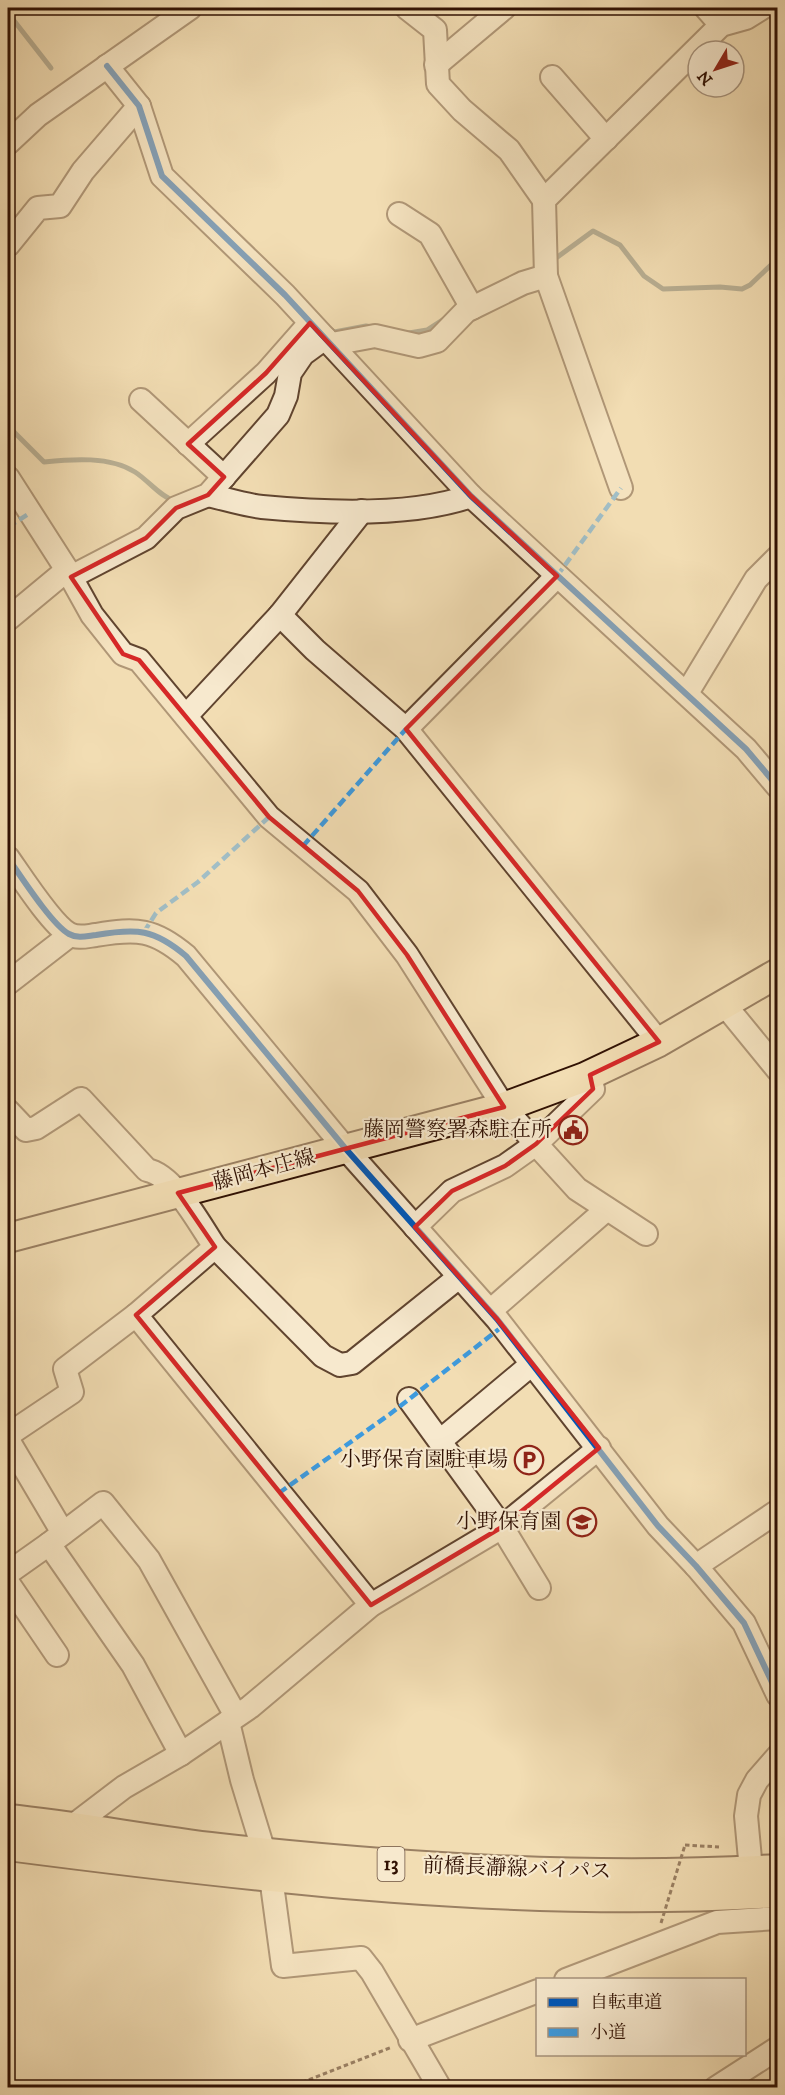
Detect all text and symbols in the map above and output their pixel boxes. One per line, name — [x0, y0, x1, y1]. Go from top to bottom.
north arrow — [686, 39, 746, 99]
text: N — [693, 66, 717, 89]
public building icon: 藤岡警察署森駐在所 — [557, 1114, 589, 1146]
place label: 藤岡警察署森駐在所 — [363, 1117, 552, 1143]
street label: 藤岡本庄線 — [210, 1144, 318, 1196]
parking icon: 小野保育園駐車場 — [513, 1444, 545, 1476]
place label: 小野保育園駐車場 — [340, 1447, 508, 1473]
school or university icon: 小野保育園 — [566, 1506, 598, 1538]
place label: 小野保育園 — [456, 1509, 561, 1535]
road number: 13 — [378, 1847, 404, 1881]
street label: 前橋長瀞線バイパス — [422, 1853, 612, 1885]
legend — [536, 1978, 746, 2056]
text: 自転車道 — [590, 1992, 662, 2014]
text: 小道 — [590, 2022, 626, 2044]

